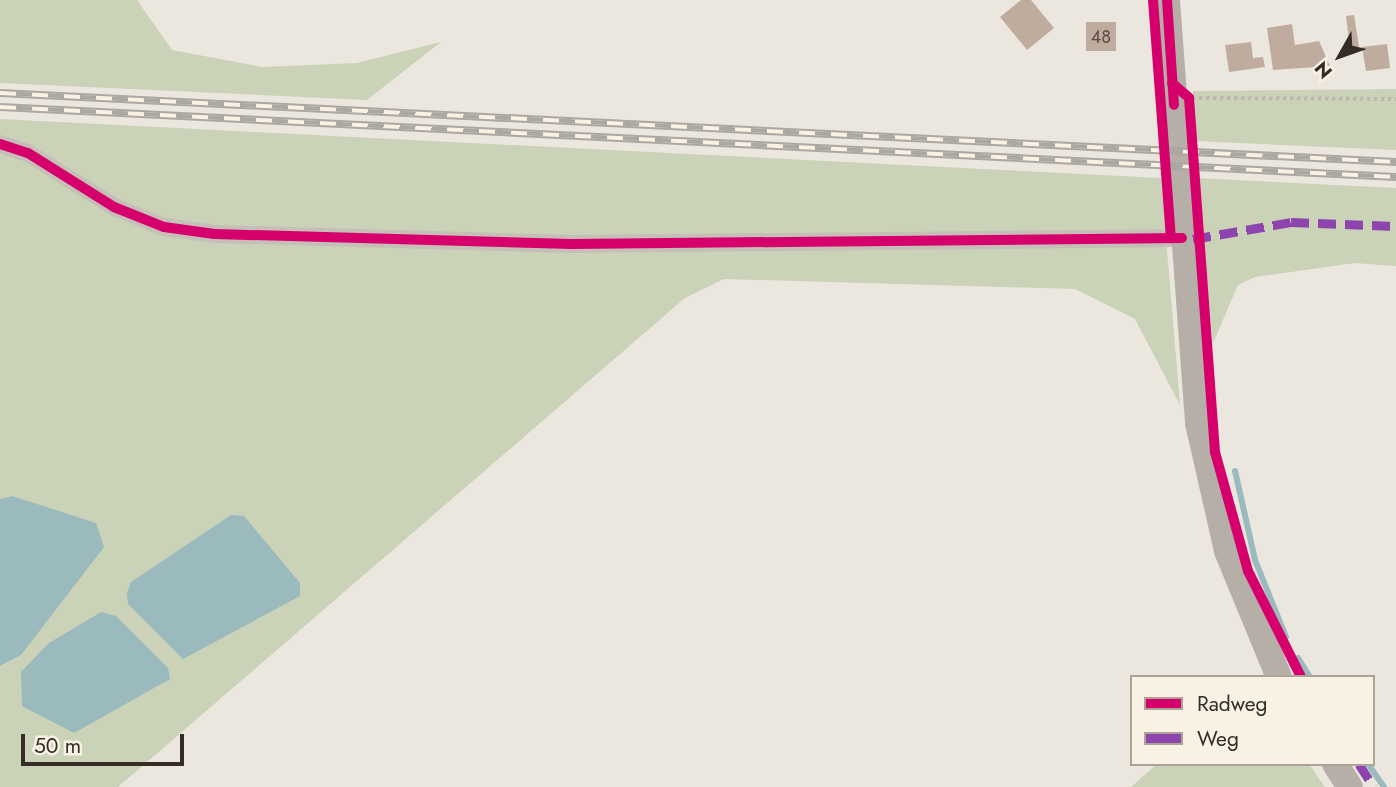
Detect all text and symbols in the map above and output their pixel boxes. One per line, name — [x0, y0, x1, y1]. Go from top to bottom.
north arrow — [1305, 21, 1375, 91]
house number: 48 — [1091, 26, 1111, 48]
text: N — [1308, 55, 1339, 84]
legend — [1130, 675, 1375, 766]
text: Radweg — [1197, 689, 1268, 719]
scale bar — [24, 720, 187, 764]
text: Weg — [1197, 724, 1239, 754]
text: 50 m — [34, 731, 81, 761]

